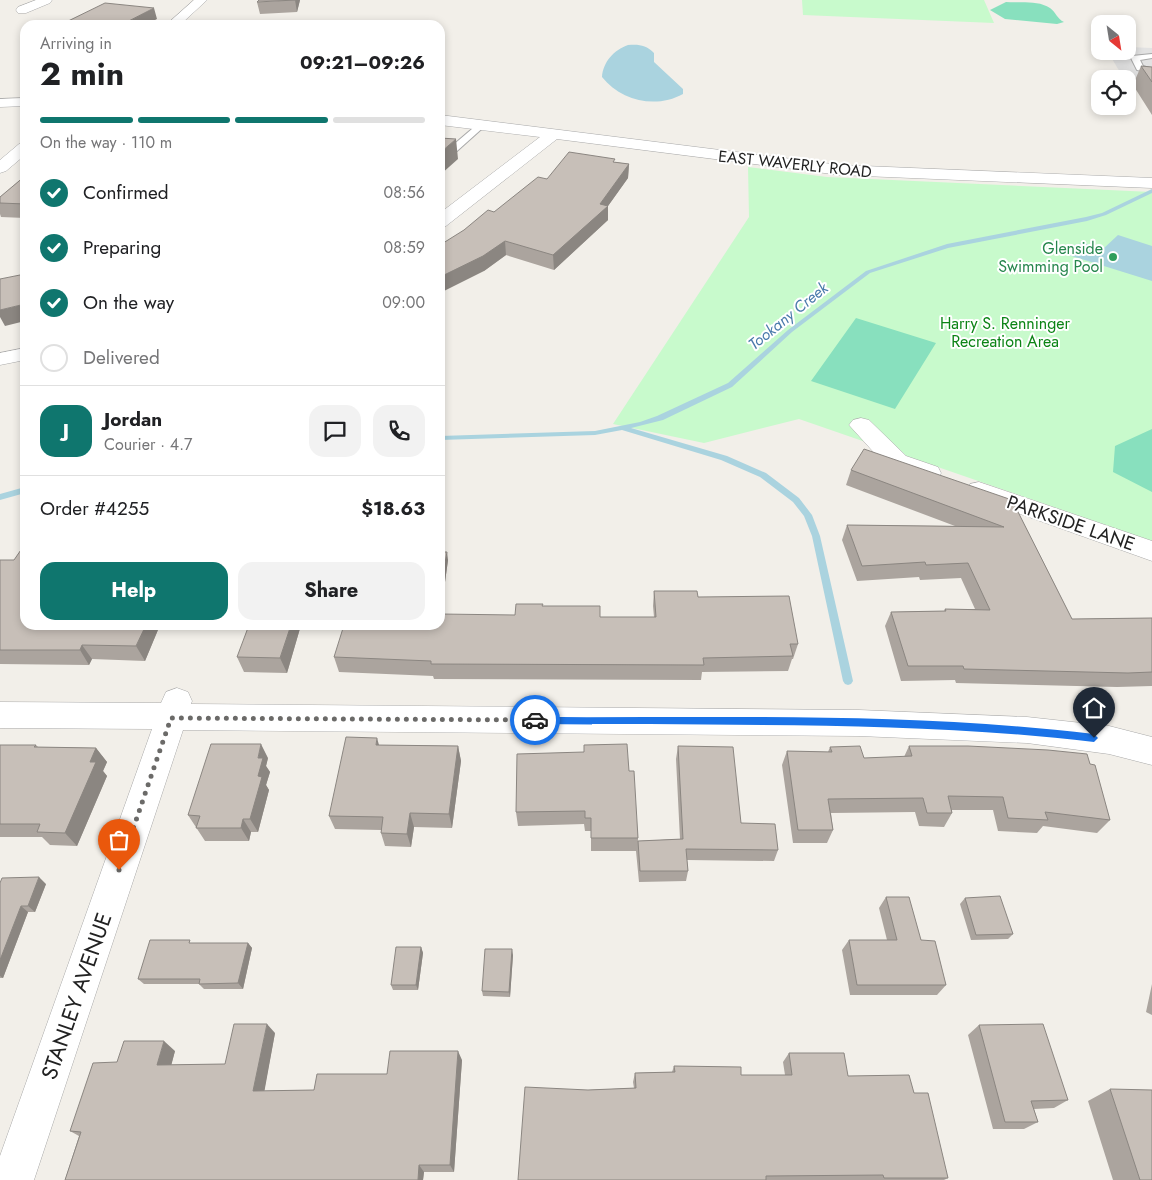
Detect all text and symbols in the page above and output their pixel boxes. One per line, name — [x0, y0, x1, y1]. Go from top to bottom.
north arrow — [1091, 15, 1136, 60]
map controls — [1091, 15, 1136, 115]
text: Arriving in — [40, 32, 112, 55]
text: 09:21–09:26 — [300, 49, 425, 76]
text: 2 min — [40, 51, 124, 97]
button: locate — [1091, 70, 1136, 115]
text: On the way · 110 m — [40, 131, 172, 154]
street label: EAST WAVERLY ROAD — [717, 144, 873, 184]
icon: check — [40, 179, 68, 207]
text: Confirmed — [83, 179, 169, 206]
text: 08:56 — [384, 181, 425, 204]
icon: check — [40, 234, 68, 262]
text: Preparing — [83, 234, 161, 261]
text: 08:59 — [384, 236, 425, 259]
place label: Glenside Swimming Pool — [998, 237, 1103, 278]
marker: Glenside Swimming Pool — [1107, 251, 1119, 263]
water label: Tookany Creek — [743, 276, 834, 355]
icon: check — [40, 289, 68, 317]
text: On the way — [83, 289, 174, 316]
text: 09:00 — [382, 291, 425, 314]
park label: Harry S. Renninger Recreation Area — [940, 312, 1071, 353]
text: Delivered — [83, 344, 160, 371]
button: chat — [309, 405, 361, 457]
button: phone — [373, 405, 425, 457]
text: Jordan — [104, 406, 162, 433]
text: J — [63, 417, 69, 444]
text: Courier · 4.7 — [104, 433, 192, 456]
street label: PARKSIDE LANE — [1003, 488, 1139, 558]
text: Order #4255 — [40, 495, 149, 522]
text: $18.63 — [361, 495, 425, 522]
button: Help — [40, 562, 228, 620]
button: Share — [238, 562, 425, 620]
pin — [1073, 687, 1115, 738]
icon: home — [1080, 694, 1108, 722]
courier — [510, 695, 560, 745]
icon: car — [521, 706, 549, 734]
pin — [98, 819, 140, 870]
icon: bag — [105, 826, 133, 854]
street label: STANLEY AVENUE — [32, 908, 120, 1084]

